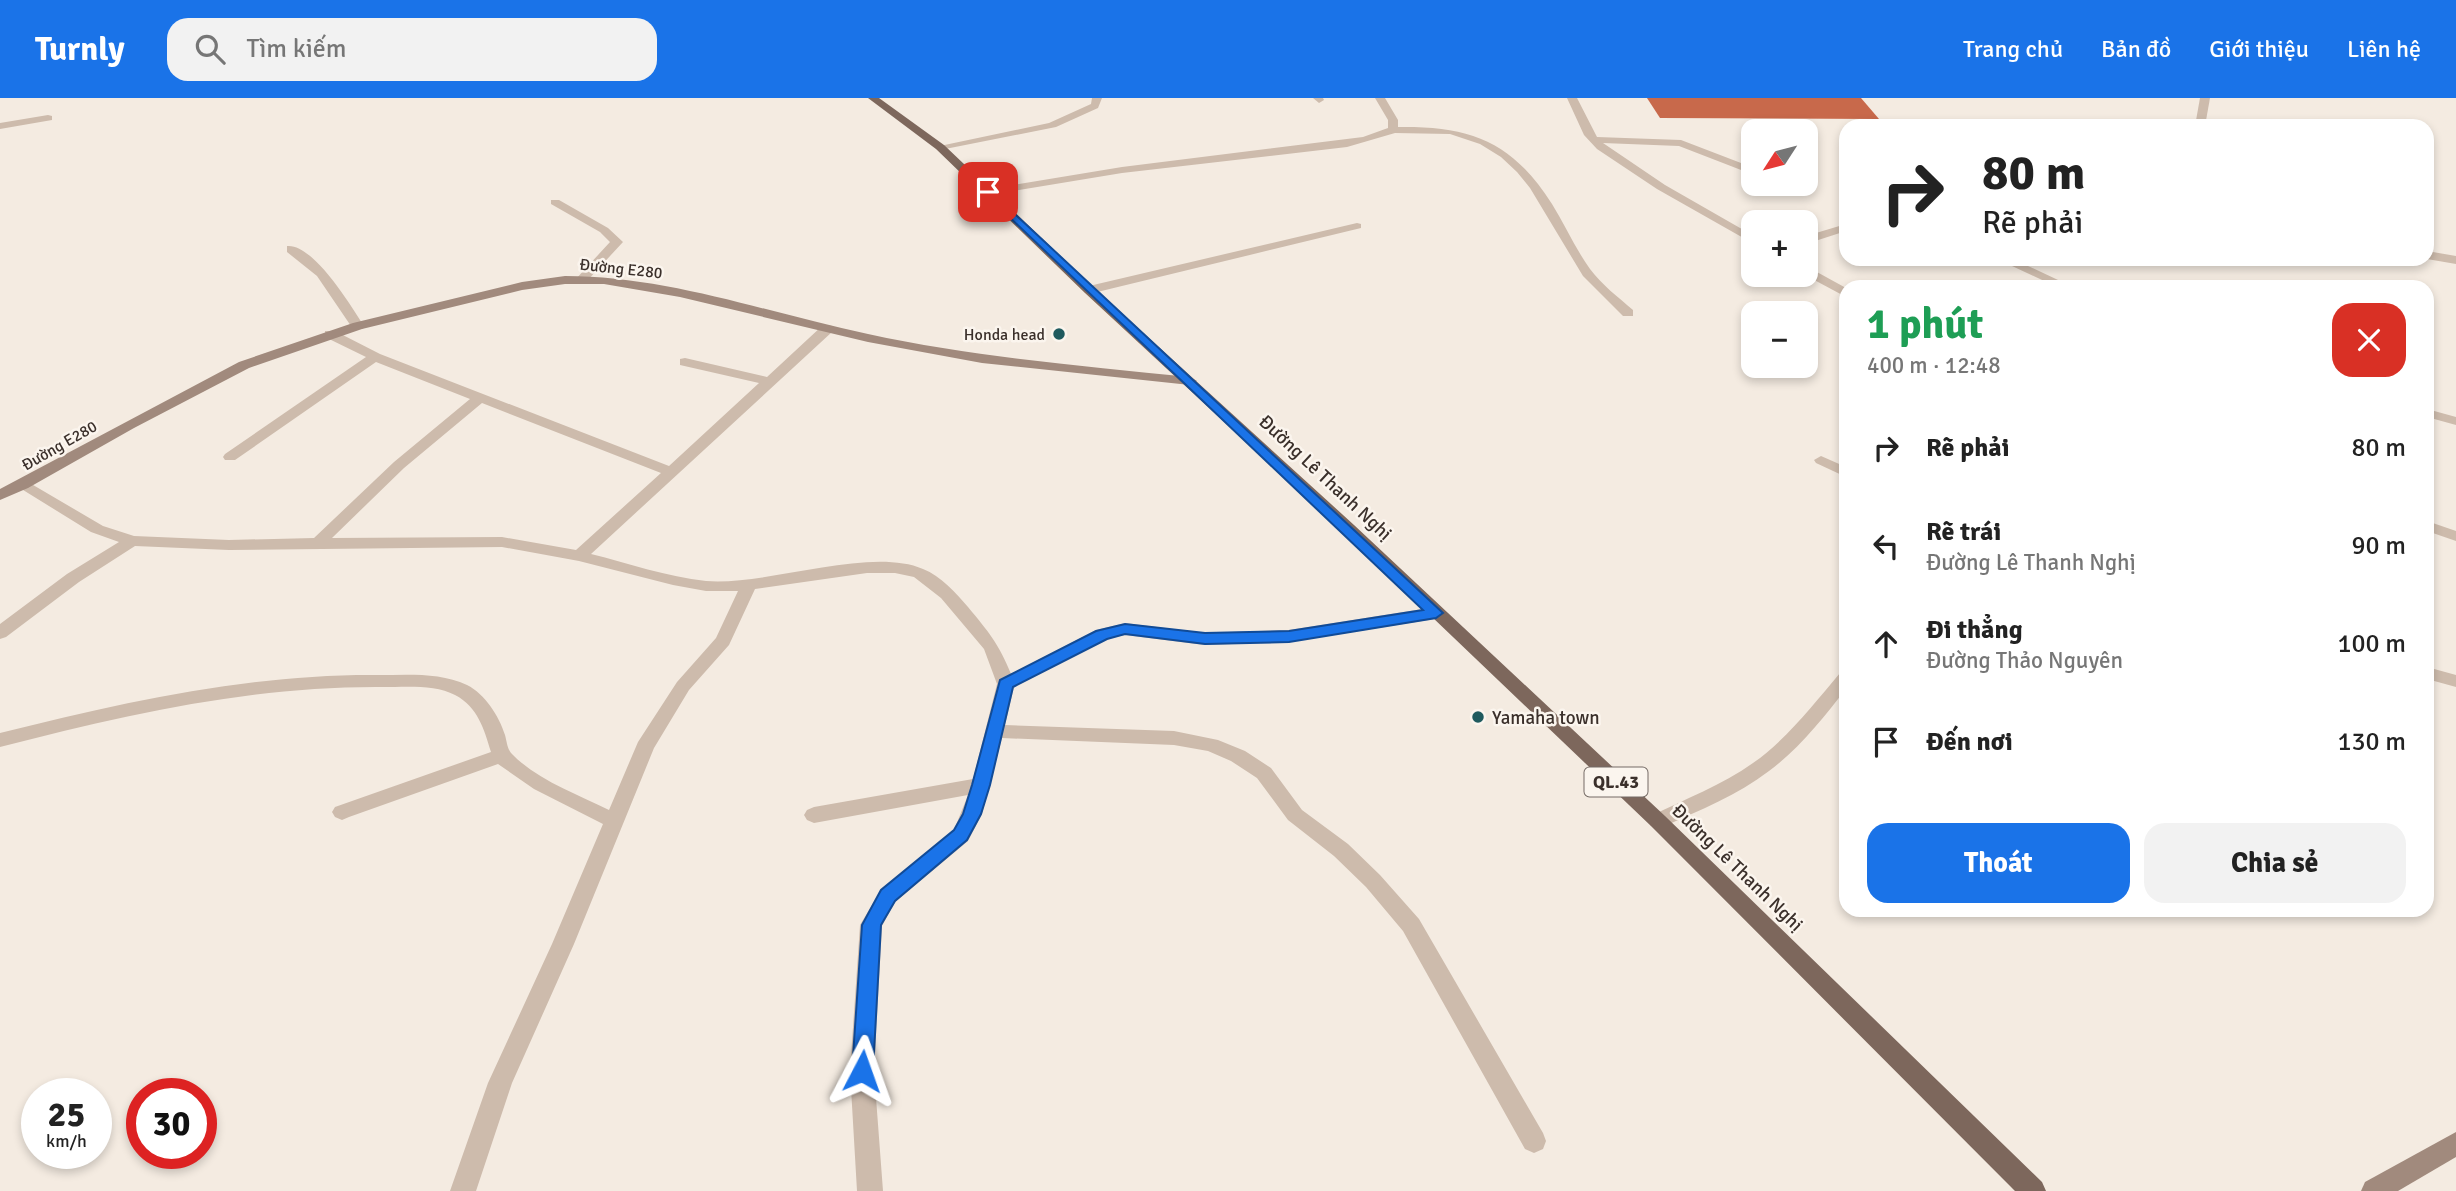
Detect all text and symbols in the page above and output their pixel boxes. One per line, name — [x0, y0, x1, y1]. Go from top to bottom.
search box — [167, 18, 657, 81]
text: Turnly — [35, 29, 125, 70]
icon: search — [191, 30, 229, 68]
text: Tìm kiếm — [247, 33, 346, 65]
text: Trang chủ — [1963, 34, 2063, 64]
text: Bản đồ — [2101, 34, 2171, 64]
text: Giới thiệu — [2209, 34, 2309, 64]
text: Liên hệ — [2347, 34, 2421, 64]
north arrow — [1741, 119, 1818, 196]
map controls — [1741, 119, 1818, 378]
text: 80 m — [1982, 143, 2085, 203]
icon: right — [1867, 147, 1958, 238]
pin — [958, 162, 1018, 222]
icon: arrive — [969, 173, 1007, 211]
text: Rẽ phải — [1982, 203, 2083, 242]
button: + — [1741, 210, 1818, 287]
street label: Đường E280 — [578, 255, 663, 283]
text: 1 phút — [1867, 299, 1983, 350]
button: − — [1741, 301, 1818, 378]
button: close — [2332, 303, 2406, 377]
place label: Honda head — [964, 325, 1045, 345]
marker: Honda head — [1051, 326, 1067, 342]
text: 400 m · 12:48 — [1867, 351, 2001, 380]
street label: Đường Lê Thanh Nghị — [1254, 410, 1397, 546]
street label: Đường E280 — [18, 416, 101, 475]
icon: right — [1867, 429, 1905, 467]
text: Rẽ phải — [1926, 432, 2010, 464]
text: 80 m — [2351, 432, 2406, 464]
text: Rẽ trái — [1926, 516, 2001, 548]
icon: left — [1867, 527, 1905, 565]
text: 90 m — [2351, 530, 2406, 562]
text: Đường Lê Thanh Nghị — [1926, 548, 2136, 577]
text: Đi thẳng — [1926, 614, 2023, 646]
icon: ahead — [1867, 625, 1905, 663]
text: 100 m — [2337, 628, 2406, 660]
text: Đường Thảo Nguyên — [1926, 646, 2123, 675]
place label: Yamaha town — [1492, 706, 1600, 730]
marker: Yamaha town — [1470, 709, 1486, 725]
icon: arrive — [1867, 723, 1905, 761]
text: Đến nơi — [1926, 726, 2013, 758]
text: 130 m — [2337, 726, 2406, 758]
road number: QL.43 — [1584, 768, 1648, 796]
street label: Đường Lê Thanh Nghị — [1667, 799, 1808, 937]
button: Thoát — [1867, 823, 2130, 903]
button: Chia sẻ — [2144, 823, 2406, 903]
position arrow — [825, 1034, 899, 1108]
speed limit sign: 30 — [126, 1078, 217, 1169]
text: 25 — [48, 1093, 85, 1136]
text: km/h — [46, 1130, 87, 1152]

